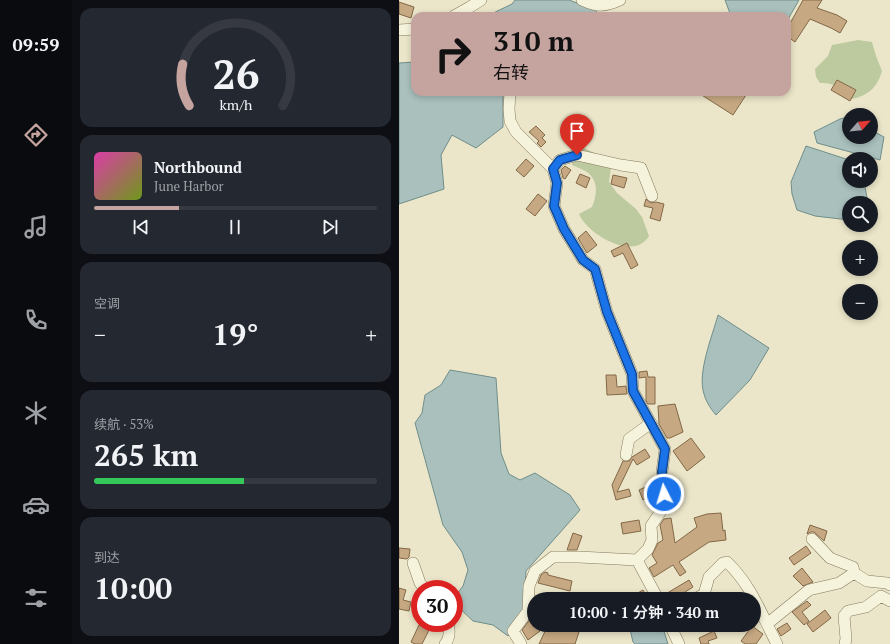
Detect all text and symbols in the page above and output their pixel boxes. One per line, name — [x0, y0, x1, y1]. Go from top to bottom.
text: 310 m — [493, 22, 574, 59]
icon: right — [427, 28, 479, 80]
text: 09:59 — [13, 32, 59, 56]
text: 26 — [212, 45, 259, 100]
text: 右转 — [493, 60, 529, 84]
text: km/h — [219, 94, 253, 113]
north arrow — [842, 108, 878, 144]
map controls — [842, 108, 878, 320]
pin — [560, 114, 594, 155]
icon: arrive — [566, 120, 588, 142]
icon: directions — [22, 121, 50, 149]
button: sound — [842, 152, 878, 188]
text: Northbound — [154, 157, 242, 177]
text: June Harbor — [154, 177, 224, 195]
button: search — [842, 196, 878, 232]
icon: music — [22, 213, 50, 241]
icon: previous — [130, 216, 152, 238]
icon: pause — [224, 216, 246, 238]
icon: next — [319, 216, 341, 238]
button: + — [842, 240, 878, 276]
button: − — [842, 284, 878, 320]
text: 空调 — [94, 294, 120, 312]
icon: phone — [22, 306, 50, 334]
text: 19° — [212, 314, 259, 354]
text: − — [94, 320, 106, 349]
text: + — [365, 320, 377, 349]
icon: climate — [22, 399, 50, 427]
text: 续航 · 53% — [94, 415, 154, 433]
text: 265 km — [94, 435, 198, 475]
position arrow — [643, 473, 685, 515]
icon: car — [22, 491, 50, 519]
text: 到达 — [94, 548, 120, 566]
text: 10:00 — [94, 568, 172, 608]
speed limit sign: 30 — [411, 580, 463, 632]
icon: filters — [22, 584, 50, 612]
text: 10:00 · 1 分钟 · 340 m — [569, 602, 719, 622]

